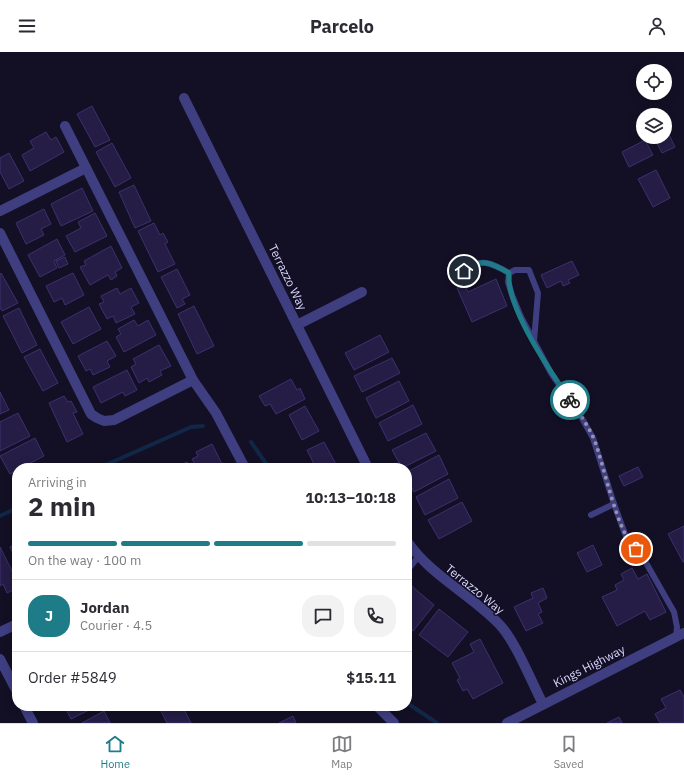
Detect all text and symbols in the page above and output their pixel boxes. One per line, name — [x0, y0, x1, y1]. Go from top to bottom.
icon: menu — [16, 15, 38, 37]
text: Parcelo — [310, 15, 374, 38]
icon: person — [646, 15, 668, 37]
map controls — [636, 64, 672, 144]
button: locate — [636, 64, 672, 100]
button: layers — [636, 108, 672, 144]
street label: Terrazzo Way — [266, 242, 310, 312]
pin — [447, 254, 481, 288]
icon: home — [453, 260, 475, 282]
courier — [550, 380, 590, 420]
icon: bike — [559, 389, 581, 411]
text: Arriving in — [28, 474, 87, 491]
text: 10:13–10:18 — [305, 488, 396, 507]
text: 2 min — [28, 489, 96, 523]
pin — [619, 532, 653, 566]
icon: bag — [625, 538, 647, 560]
text: On the way · 100 m — [28, 552, 141, 569]
street label: Terrazzo Way — [443, 561, 507, 617]
button: chat — [302, 595, 344, 637]
button: phone — [354, 595, 396, 637]
text: Jordan — [80, 598, 129, 617]
text: J — [45, 606, 53, 625]
text: Courier · 4.5 — [80, 617, 152, 634]
street label: Kings Highway — [551, 642, 627, 690]
text: Order #5849 — [28, 668, 117, 687]
text: $15.11 — [346, 668, 396, 687]
tab: Home — [100, 733, 130, 771]
tab: Map — [331, 733, 353, 771]
tab: Saved — [554, 733, 584, 771]

